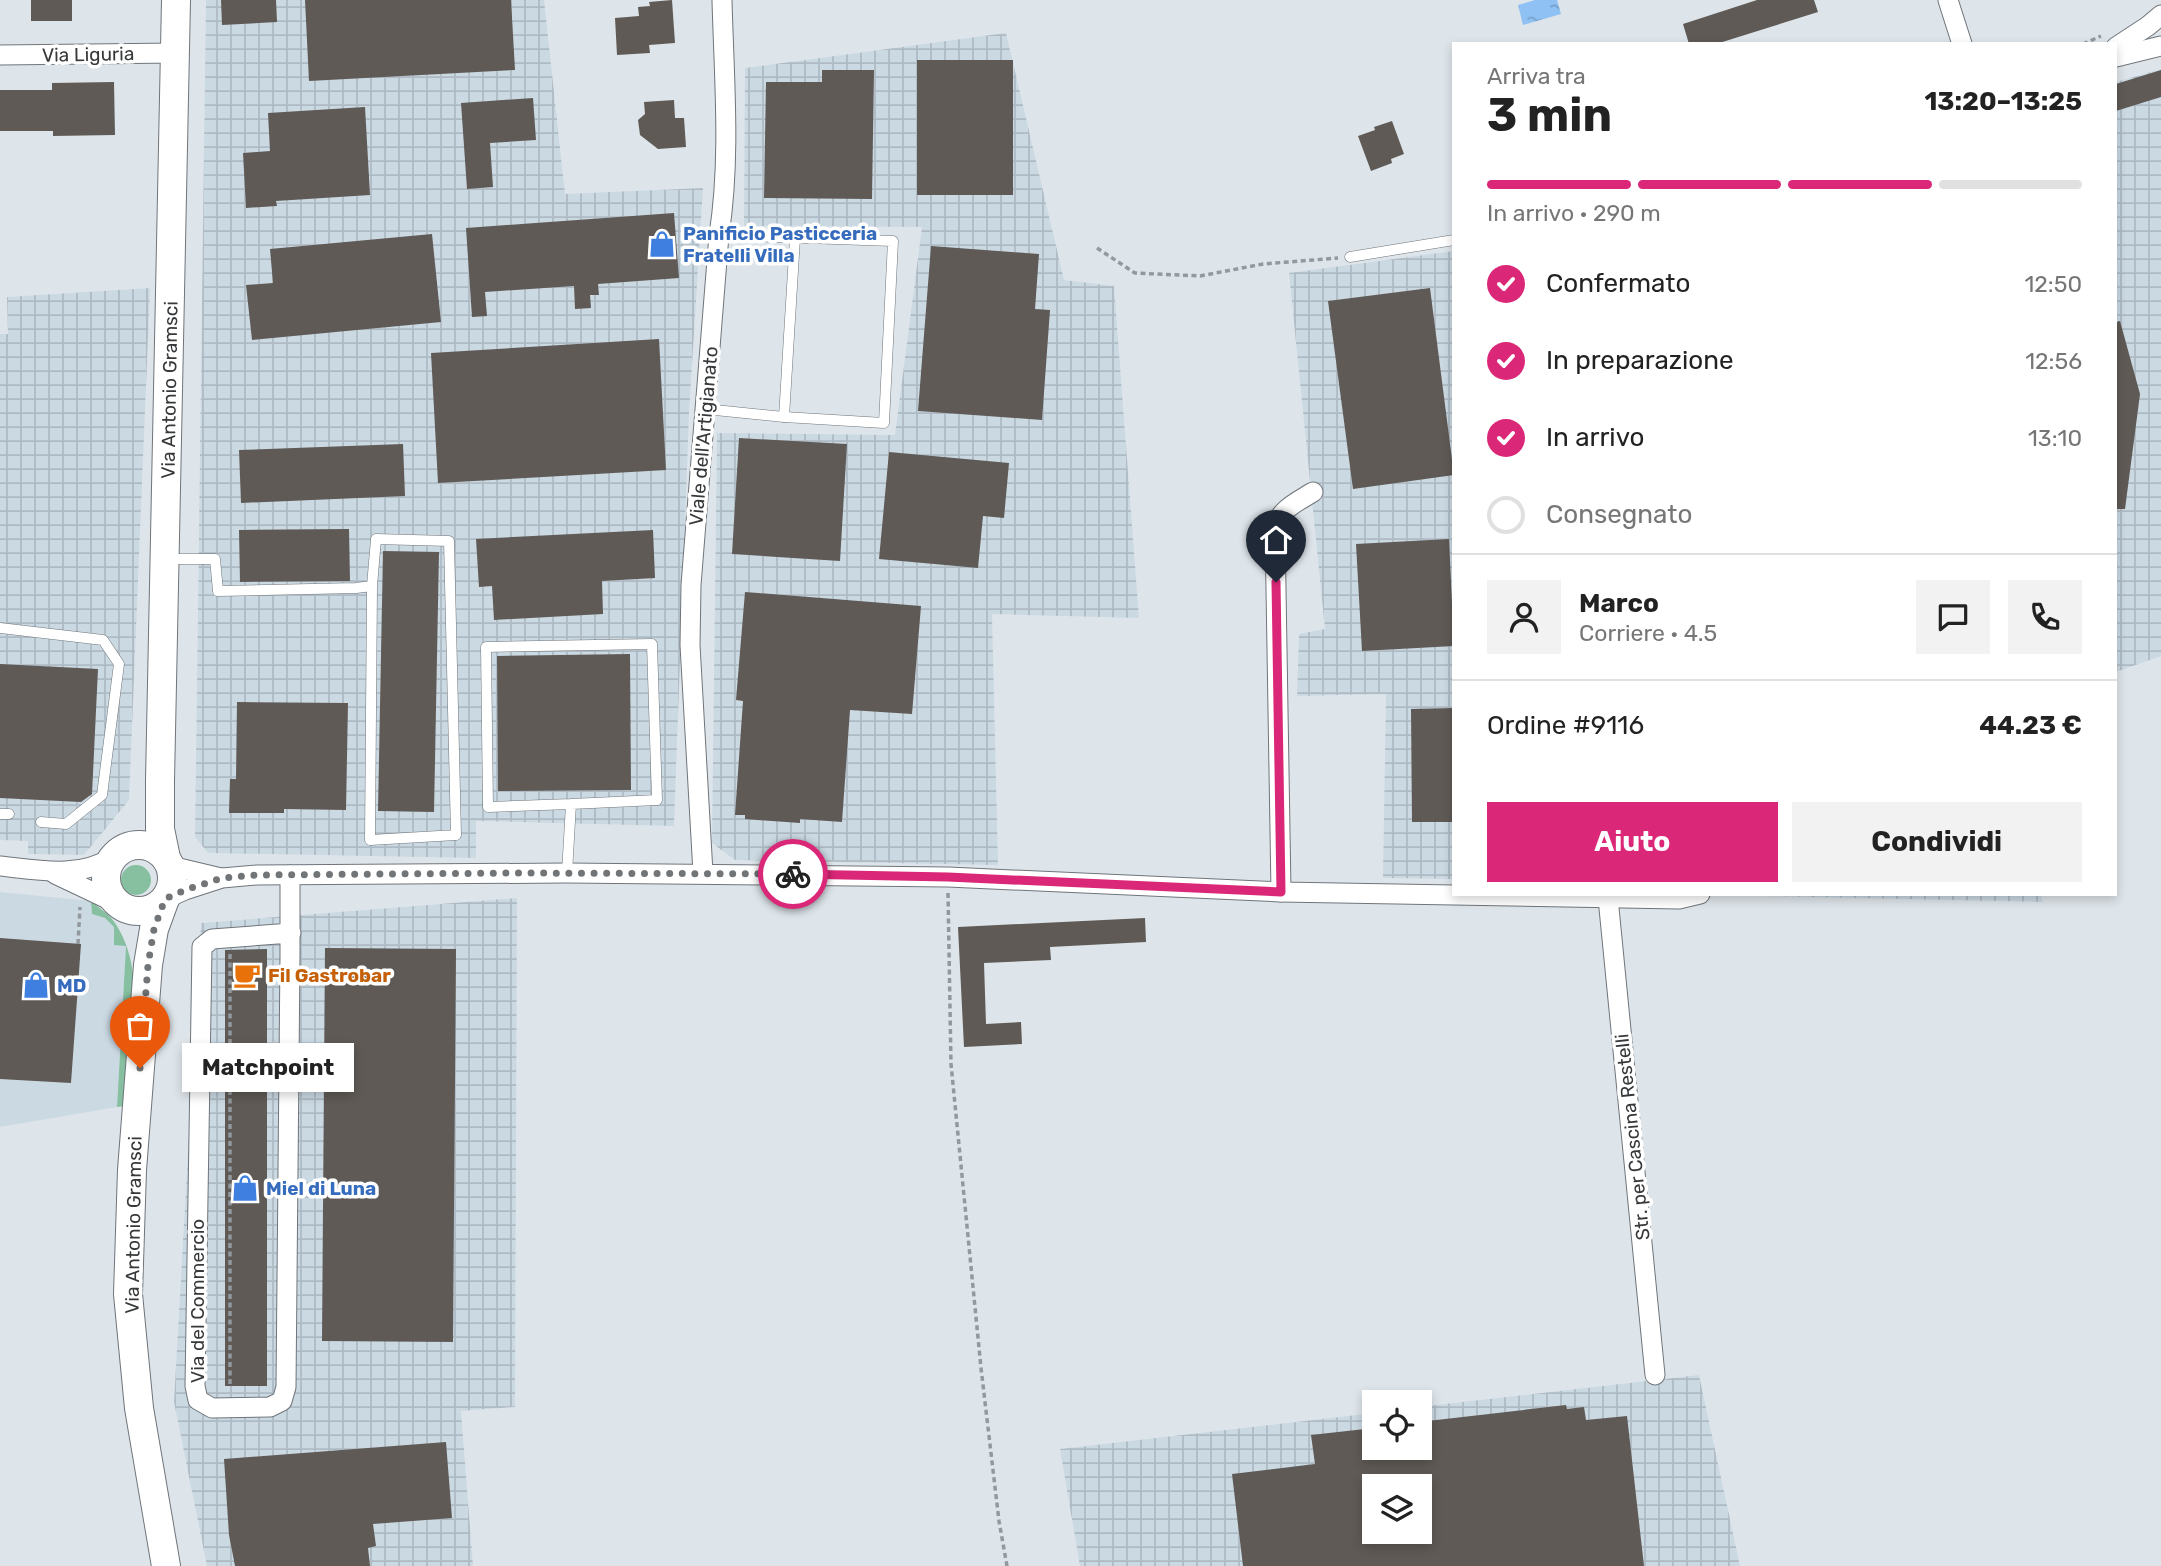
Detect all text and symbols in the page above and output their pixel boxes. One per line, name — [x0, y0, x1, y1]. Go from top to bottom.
street label: Via Liguria — [42, 42, 134, 67]
text: Arriva tra — [1487, 62, 1586, 90]
text: 13:20–13:25 — [1924, 86, 2082, 117]
text: 3 min — [1487, 88, 1612, 143]
text: In arrivo · 290 m — [1487, 199, 1661, 227]
place label: Panificio Pasticceria Fratelli Villa — [683, 222, 877, 267]
shop icon: Panificio Pasticceria Fratelli Villa — [647, 229, 677, 259]
icon: check — [1487, 265, 1525, 303]
text: Confermato — [1546, 268, 1690, 299]
text: 12:50 — [2025, 270, 2082, 298]
street label: Via Antonio Gramsci — [156, 301, 183, 479]
icon: check — [1487, 342, 1525, 380]
street label: Viale dell'Artigianato — [684, 345, 723, 527]
text: In preparazione — [1546, 345, 1734, 376]
text: 12:56 — [2025, 347, 2082, 375]
icon: check — [1487, 419, 1525, 457]
text: In arrivo — [1546, 422, 1644, 453]
text: 13:10 — [2028, 424, 2082, 452]
text: Consegnato — [1546, 499, 1692, 530]
pin — [1246, 510, 1306, 582]
icon: home — [1257, 521, 1295, 559]
button: person — [1487, 580, 1561, 654]
button: chat — [1916, 580, 1990, 654]
button: phone — [2008, 580, 2082, 654]
text: Marco — [1579, 588, 1659, 619]
text: Corriere · 4.5 — [1579, 619, 1717, 647]
text: Ordine #9116 — [1487, 710, 1644, 741]
text: 44.23 € — [1979, 710, 2082, 741]
button: Aiuto — [1487, 802, 1778, 882]
button: Condividi — [1792, 802, 2082, 882]
courier — [758, 839, 828, 909]
icon: bike — [774, 855, 812, 893]
cafe icon: Fil Gastrobar — [232, 960, 262, 990]
place label: Fil Gastrobar — [268, 964, 391, 987]
shop icon: MD — [21, 970, 51, 1000]
place label: MD — [57, 974, 86, 997]
pin — [110, 996, 170, 1068]
icon: bag — [121, 1007, 159, 1045]
street label: Str. per Cascina Restelli — [1610, 1033, 1655, 1241]
callout: Matchpoint — [182, 1044, 354, 1092]
text: Matchpoint — [202, 1053, 334, 1081]
street label: Via Antonio Gramsci — [120, 1136, 147, 1314]
shop icon: Miel di Luna — [230, 1173, 260, 1203]
place label: Miel di Luna — [266, 1177, 376, 1200]
street label: Via del Commercio — [186, 1219, 209, 1383]
map controls — [1362, 1390, 1432, 1544]
button: locate — [1362, 1390, 1432, 1460]
button: layers — [1362, 1474, 1432, 1544]

